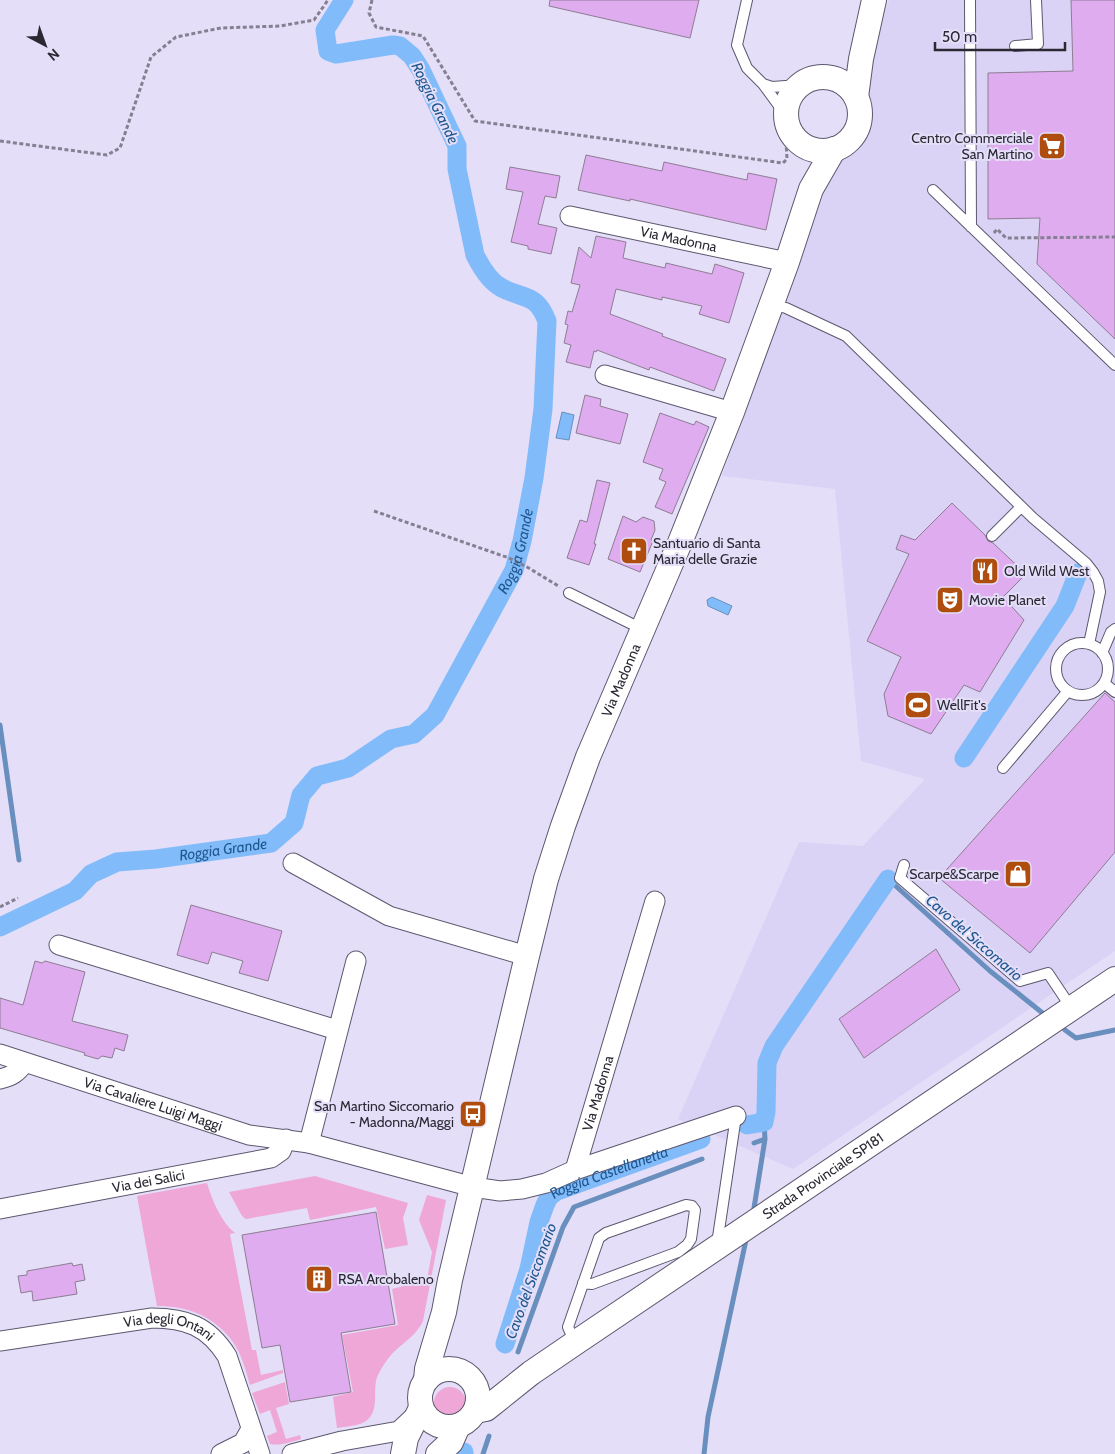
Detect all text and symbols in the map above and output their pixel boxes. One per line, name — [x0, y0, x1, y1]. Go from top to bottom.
north arrow — [20, 20, 70, 70]
scale bar — [935, 20, 1065, 52]
text: 50 m — [942, 28, 977, 46]
text: N — [44, 45, 63, 65]
water label: Roggia Grande — [408, 59, 463, 147]
place label: Centro Commerciale San Martino — [911, 129, 1033, 163]
supermarket icon: Centro Commerciale San Martino — [1037, 131, 1067, 161]
street label: Via Madonna — [639, 222, 719, 256]
water label: Roggia Grande — [494, 507, 537, 597]
place label: Santuario di Santa Maria delle Grazie — [653, 534, 761, 568]
church icon: Santuario di Santa Maria delle Grazie — [619, 536, 649, 566]
restaurant icon: Old Wild West — [970, 556, 1000, 586]
place label: Old Wild West — [1004, 562, 1090, 580]
theatre icon: Movie Planet — [935, 585, 965, 615]
place label: Movie Planet — [969, 591, 1046, 609]
street label: Via Madonna — [597, 641, 645, 720]
sports icon: WellFit's — [903, 690, 933, 720]
place label: WellFit's — [937, 696, 986, 714]
water label: Roggia Grande — [178, 835, 268, 865]
shop icon: Scarpe&Scarpe — [1003, 859, 1033, 889]
place label: Scarpe&Scarpe — [909, 865, 999, 883]
water label: Cavo del Siccomario — [922, 891, 1026, 985]
street label: Via Madonna — [578, 1053, 618, 1133]
street label: Via Cavaliere Luigi Maggi — [82, 1073, 225, 1135]
place label: San Martino Siccomario - Madonna/Maggi — [314, 1097, 454, 1131]
bus stop icon: San Martino Siccomario - Madonna/Maggi — [458, 1099, 488, 1129]
street label: Strada Provinciale SP181 — [759, 1129, 887, 1223]
water label: Roggia Castellanetta — [546, 1143, 671, 1203]
street label: Via dei Salici — [111, 1165, 186, 1197]
water label: Cavo del Siccomario — [502, 1220, 560, 1341]
building icon: RSA Arcobaleno — [304, 1264, 334, 1294]
place label: RSA Arcobaleno — [338, 1270, 434, 1288]
street label: Via degli Ontani — [122, 1309, 219, 1344]

